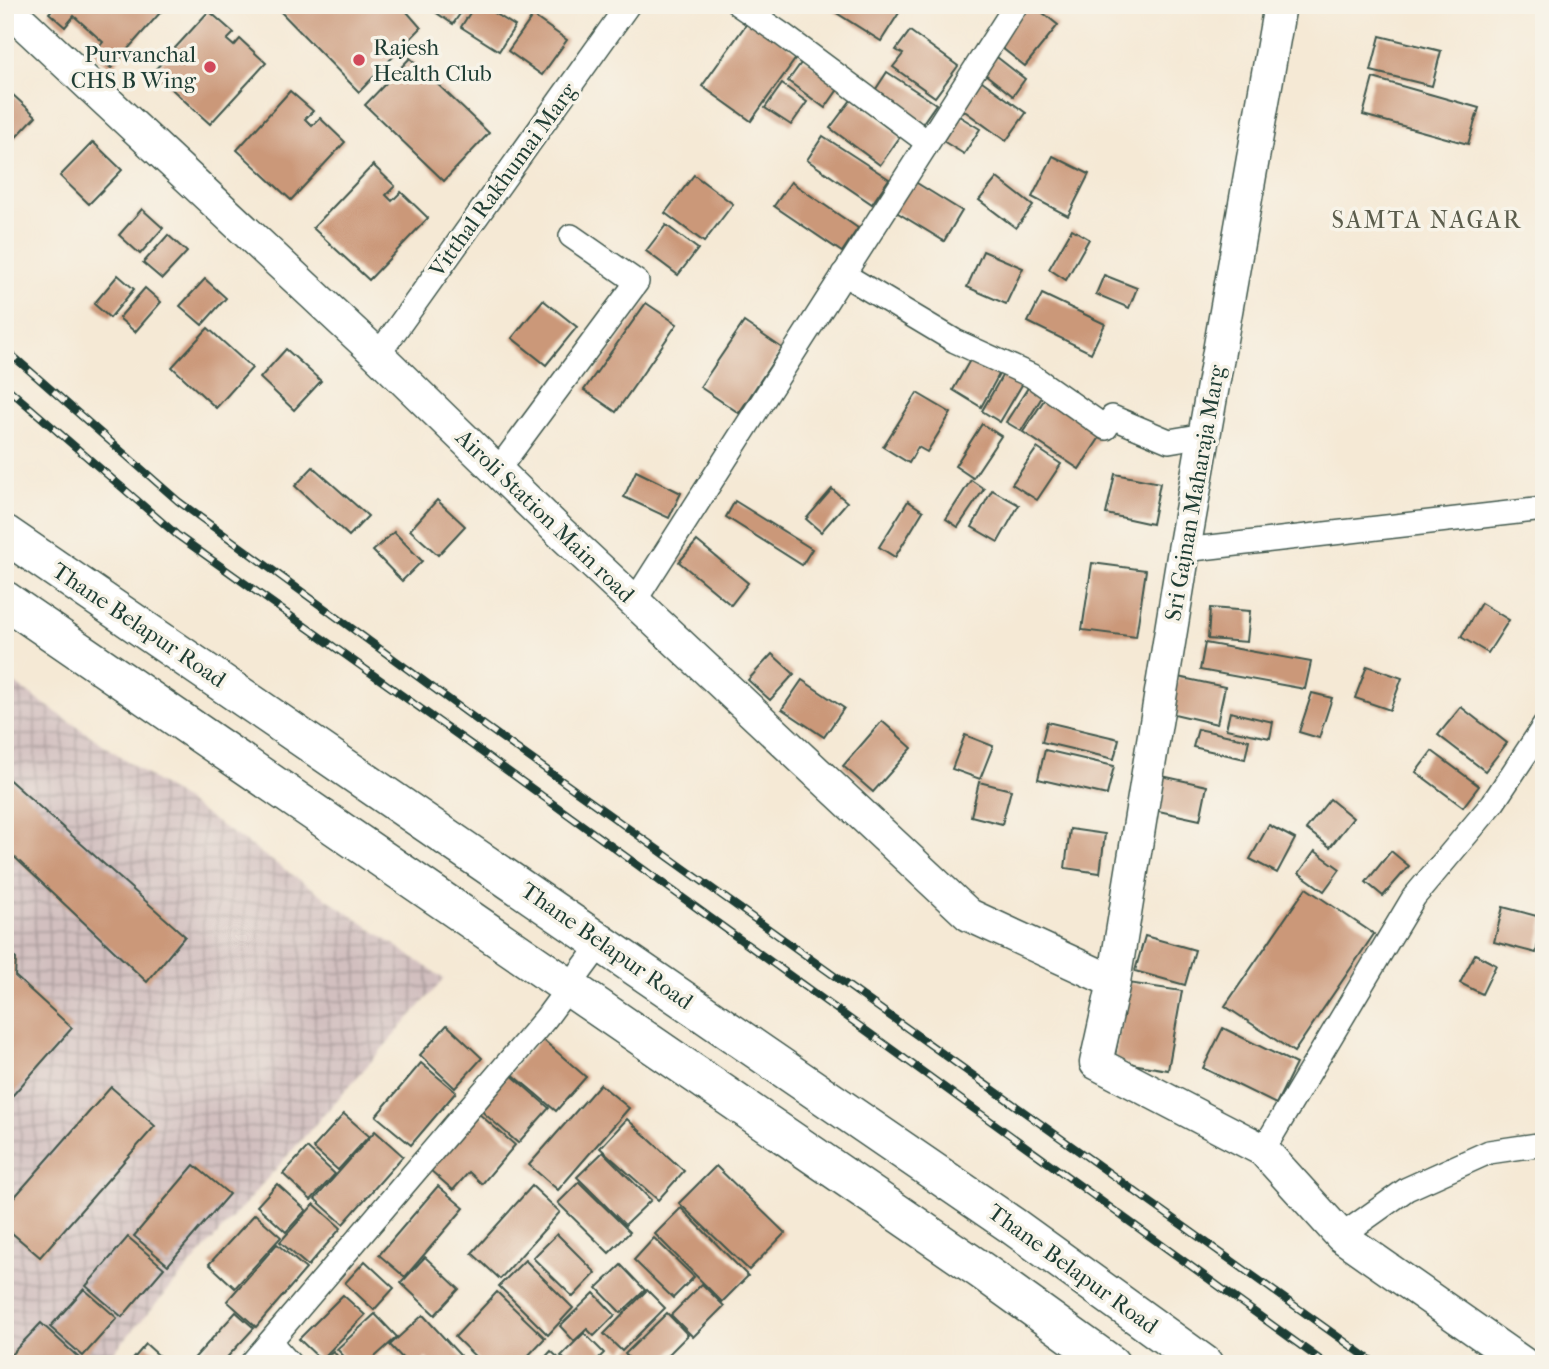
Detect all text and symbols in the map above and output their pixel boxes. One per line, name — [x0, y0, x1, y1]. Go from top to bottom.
place label: Rajesh Health Club — [373, 34, 492, 87]
place label: Purvanchal CHS B Wing — [71, 41, 197, 94]
marker: Rajesh Health Club — [351, 52, 367, 68]
marker: Purvanchal CHS B Wing — [202, 59, 218, 75]
street label: Vitthal Rakhumai Marg — [423, 77, 583, 283]
district label: SAMTA NAGAR — [1332, 206, 1522, 234]
street label: Sri Gajnan Maharaja Marg — [1159, 362, 1231, 623]
street label: Airoli Station Main road — [449, 423, 640, 609]
street label: Thane Belapur Road — [47, 557, 231, 693]
street label: Thane Belapur Road — [516, 877, 699, 1016]
street label: Thane Belapur Road — [983, 1198, 1164, 1340]

